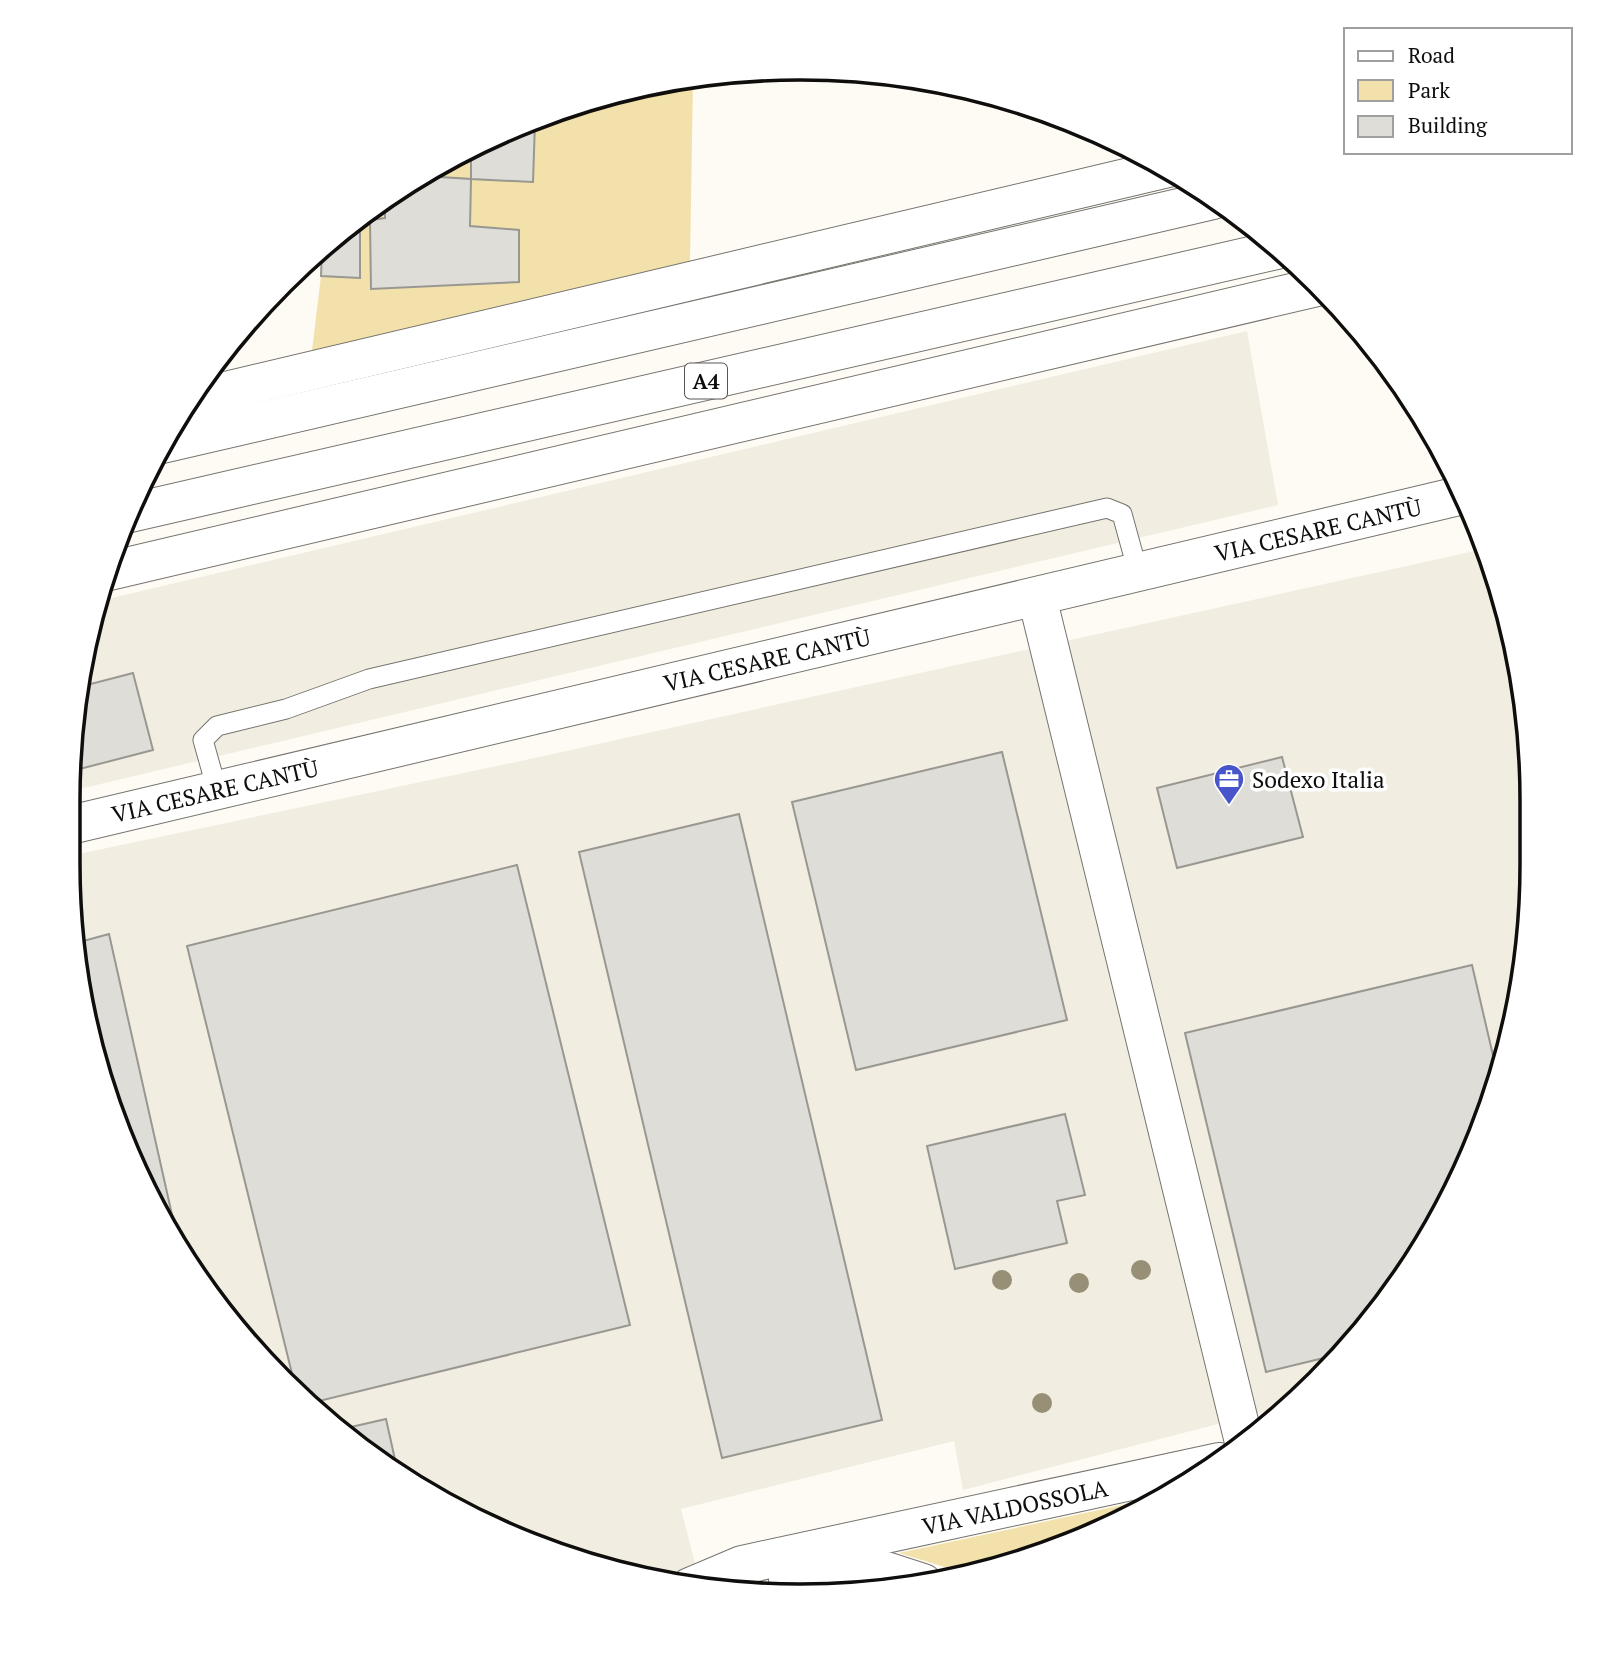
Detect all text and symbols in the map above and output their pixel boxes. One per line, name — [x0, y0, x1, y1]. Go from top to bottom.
legend — [1344, 28, 1572, 154]
text: Road — [1408, 41, 1455, 69]
text: Park — [1408, 76, 1450, 104]
text: Building — [1408, 111, 1488, 139]
road number: A4 — [685, 364, 727, 398]
street label: VIA CESARE CANTÙ — [1212, 491, 1425, 569]
street label: VIA CESARE CANTÙ — [661, 621, 874, 699]
street label: VIA CESARE CANTÙ — [109, 752, 322, 830]
office icon: Sodexo Italia — [1212, 762, 1246, 806]
place label: Sodexo Italia — [1252, 764, 1385, 795]
street label: VIA VALDOSSOLA — [919, 1472, 1111, 1542]

